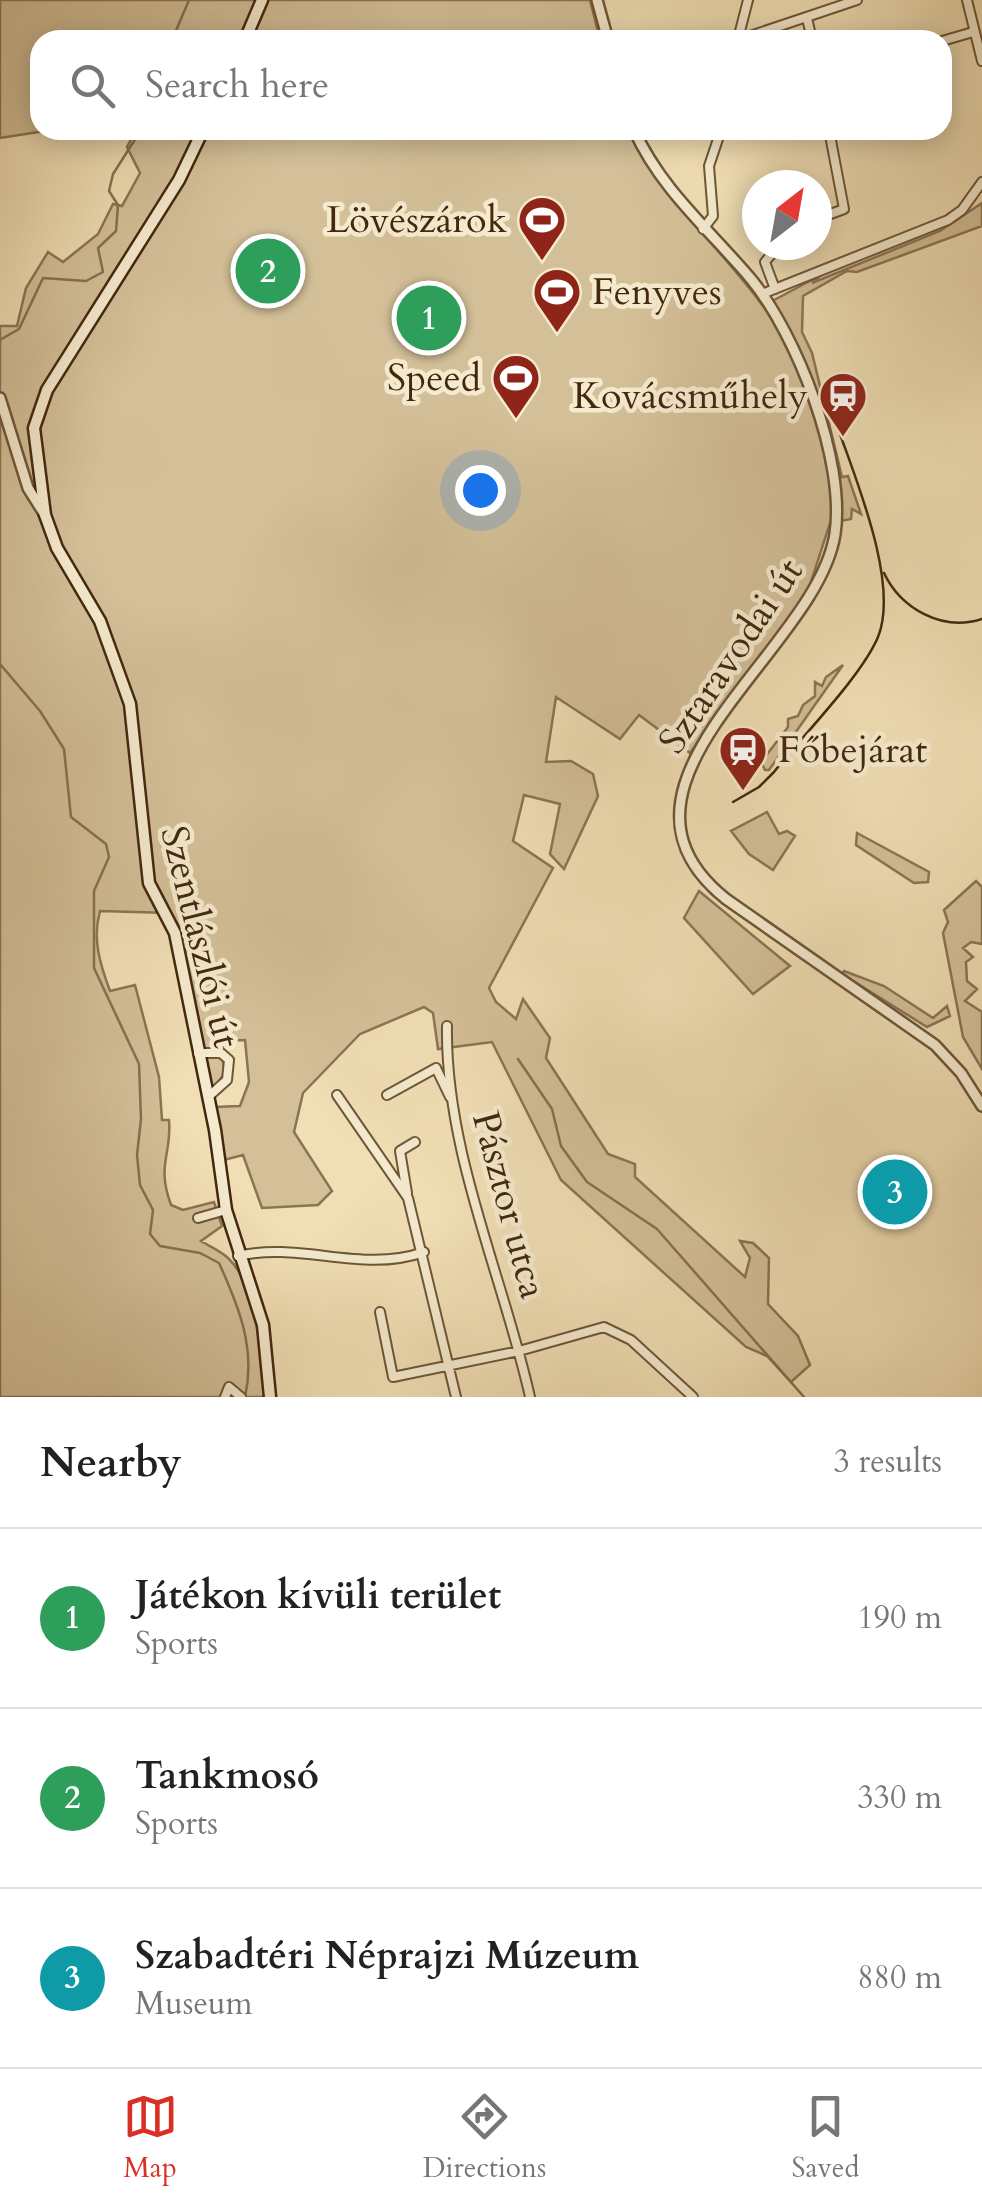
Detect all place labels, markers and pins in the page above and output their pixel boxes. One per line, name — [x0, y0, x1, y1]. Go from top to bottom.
place label: Lövészárok — [326, 194, 508, 246]
sports icon: Lövészárok — [516, 194, 568, 262]
pin: 2 — [236, 234, 300, 308]
sports icon: Fenyves — [531, 266, 583, 334]
place label: Fenyves — [592, 266, 722, 318]
pin: 1 — [396, 280, 462, 356]
place label: Speed — [387, 352, 481, 404]
sports icon: Speed — [490, 352, 542, 420]
place label: Kovácsműhely — [573, 370, 808, 422]
station icon: Kovácsműhely — [817, 370, 869, 438]
station icon: Főbejárat — [717, 724, 769, 792]
place label: Főbejárat — [778, 724, 927, 776]
pin: 3 — [862, 1154, 928, 1230]

